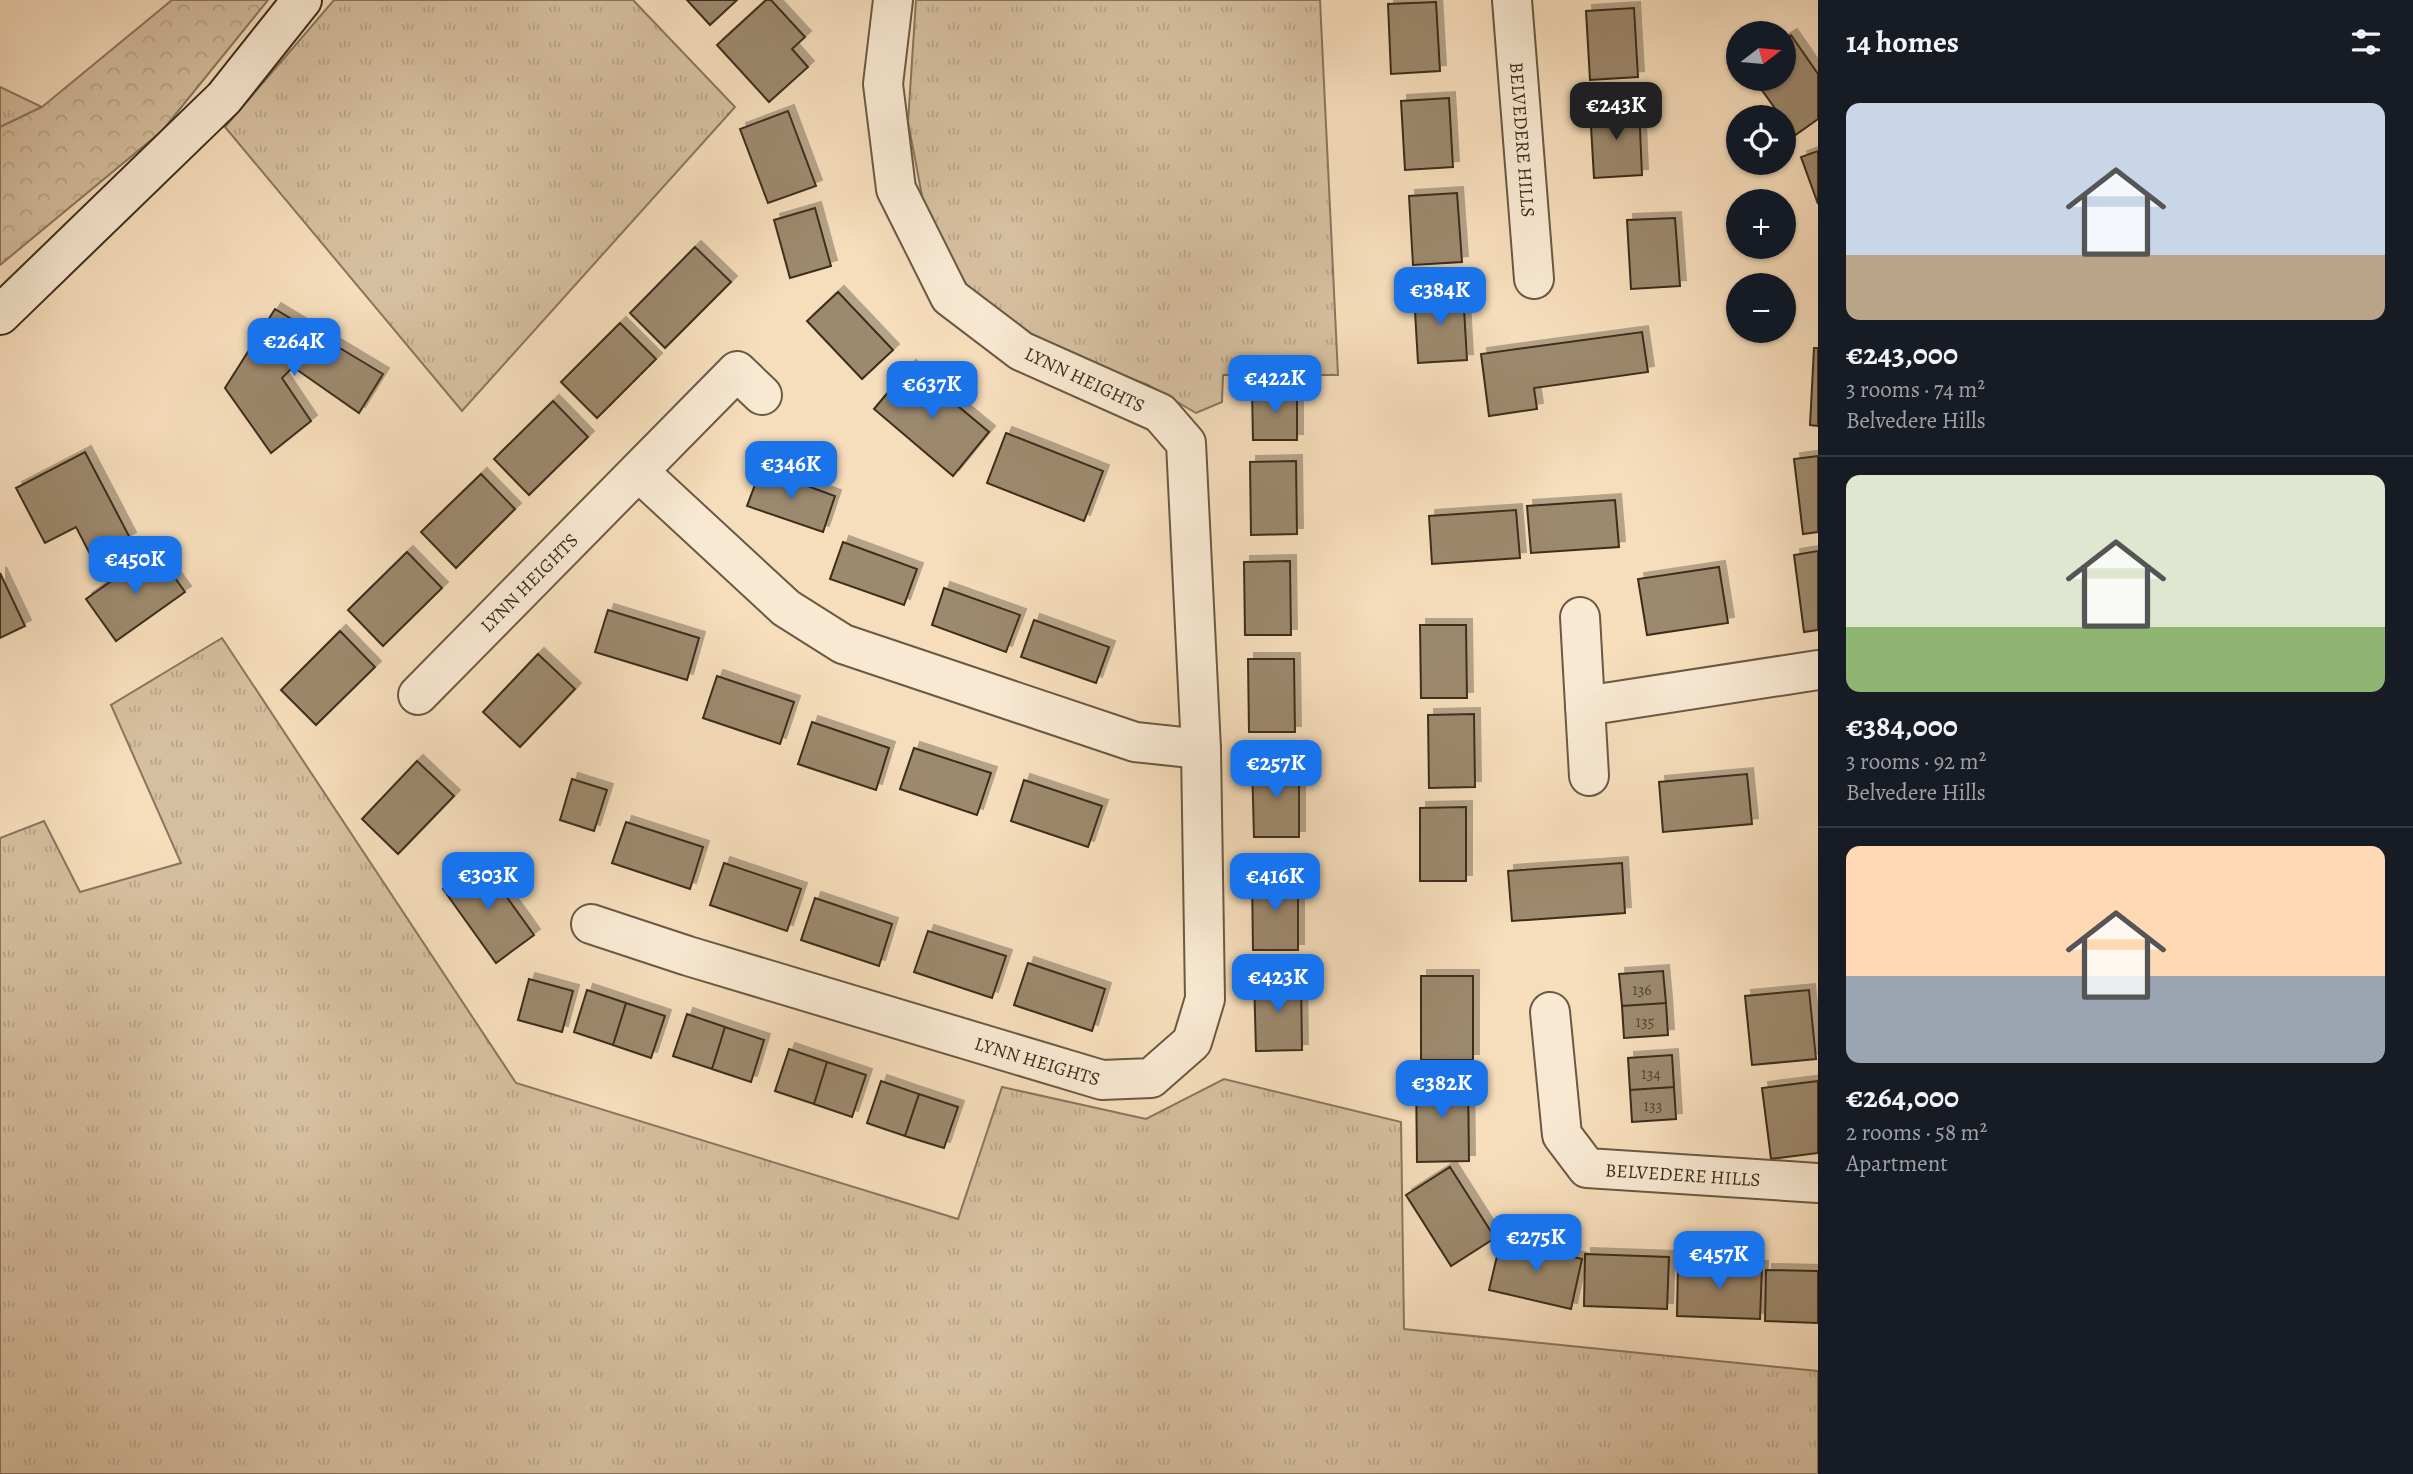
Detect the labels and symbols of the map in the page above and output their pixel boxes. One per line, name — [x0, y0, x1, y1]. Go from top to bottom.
north arrow — [1726, 21, 1796, 91]
street label: BELVEDERE HILLS — [1503, 61, 1541, 218]
pin: €243K — [1567, 82, 1665, 142]
pin: €384K — [1391, 268, 1489, 327]
pin: €264K — [245, 318, 343, 378]
street label: LYNN HEIGHTS — [1020, 341, 1149, 419]
pin: €422K — [1226, 356, 1324, 415]
pin: €637K — [883, 362, 981, 421]
pin: €346K — [742, 442, 840, 501]
street label: LYNN HEIGHTS — [475, 528, 584, 638]
pin: €450K — [86, 536, 184, 596]
pin: €257K — [1227, 740, 1325, 800]
pin: €303K — [439, 852, 537, 912]
pin: €416K — [1226, 853, 1324, 913]
pin: €423K — [1229, 954, 1327, 1014]
house number: 136 — [1632, 979, 1652, 1001]
house number: 135 — [1635, 1011, 1655, 1033]
street label: LYNN HEIGHTS — [971, 1031, 1103, 1093]
pin: €382K — [1393, 1060, 1491, 1120]
house number: 134 — [1641, 1063, 1661, 1085]
house number: 133 — [1644, 1095, 1662, 1117]
street label: BELVEDERE HILLS — [1604, 1157, 1761, 1193]
pin: €275K — [1487, 1214, 1585, 1274]
pin: €457K — [1670, 1232, 1768, 1291]

